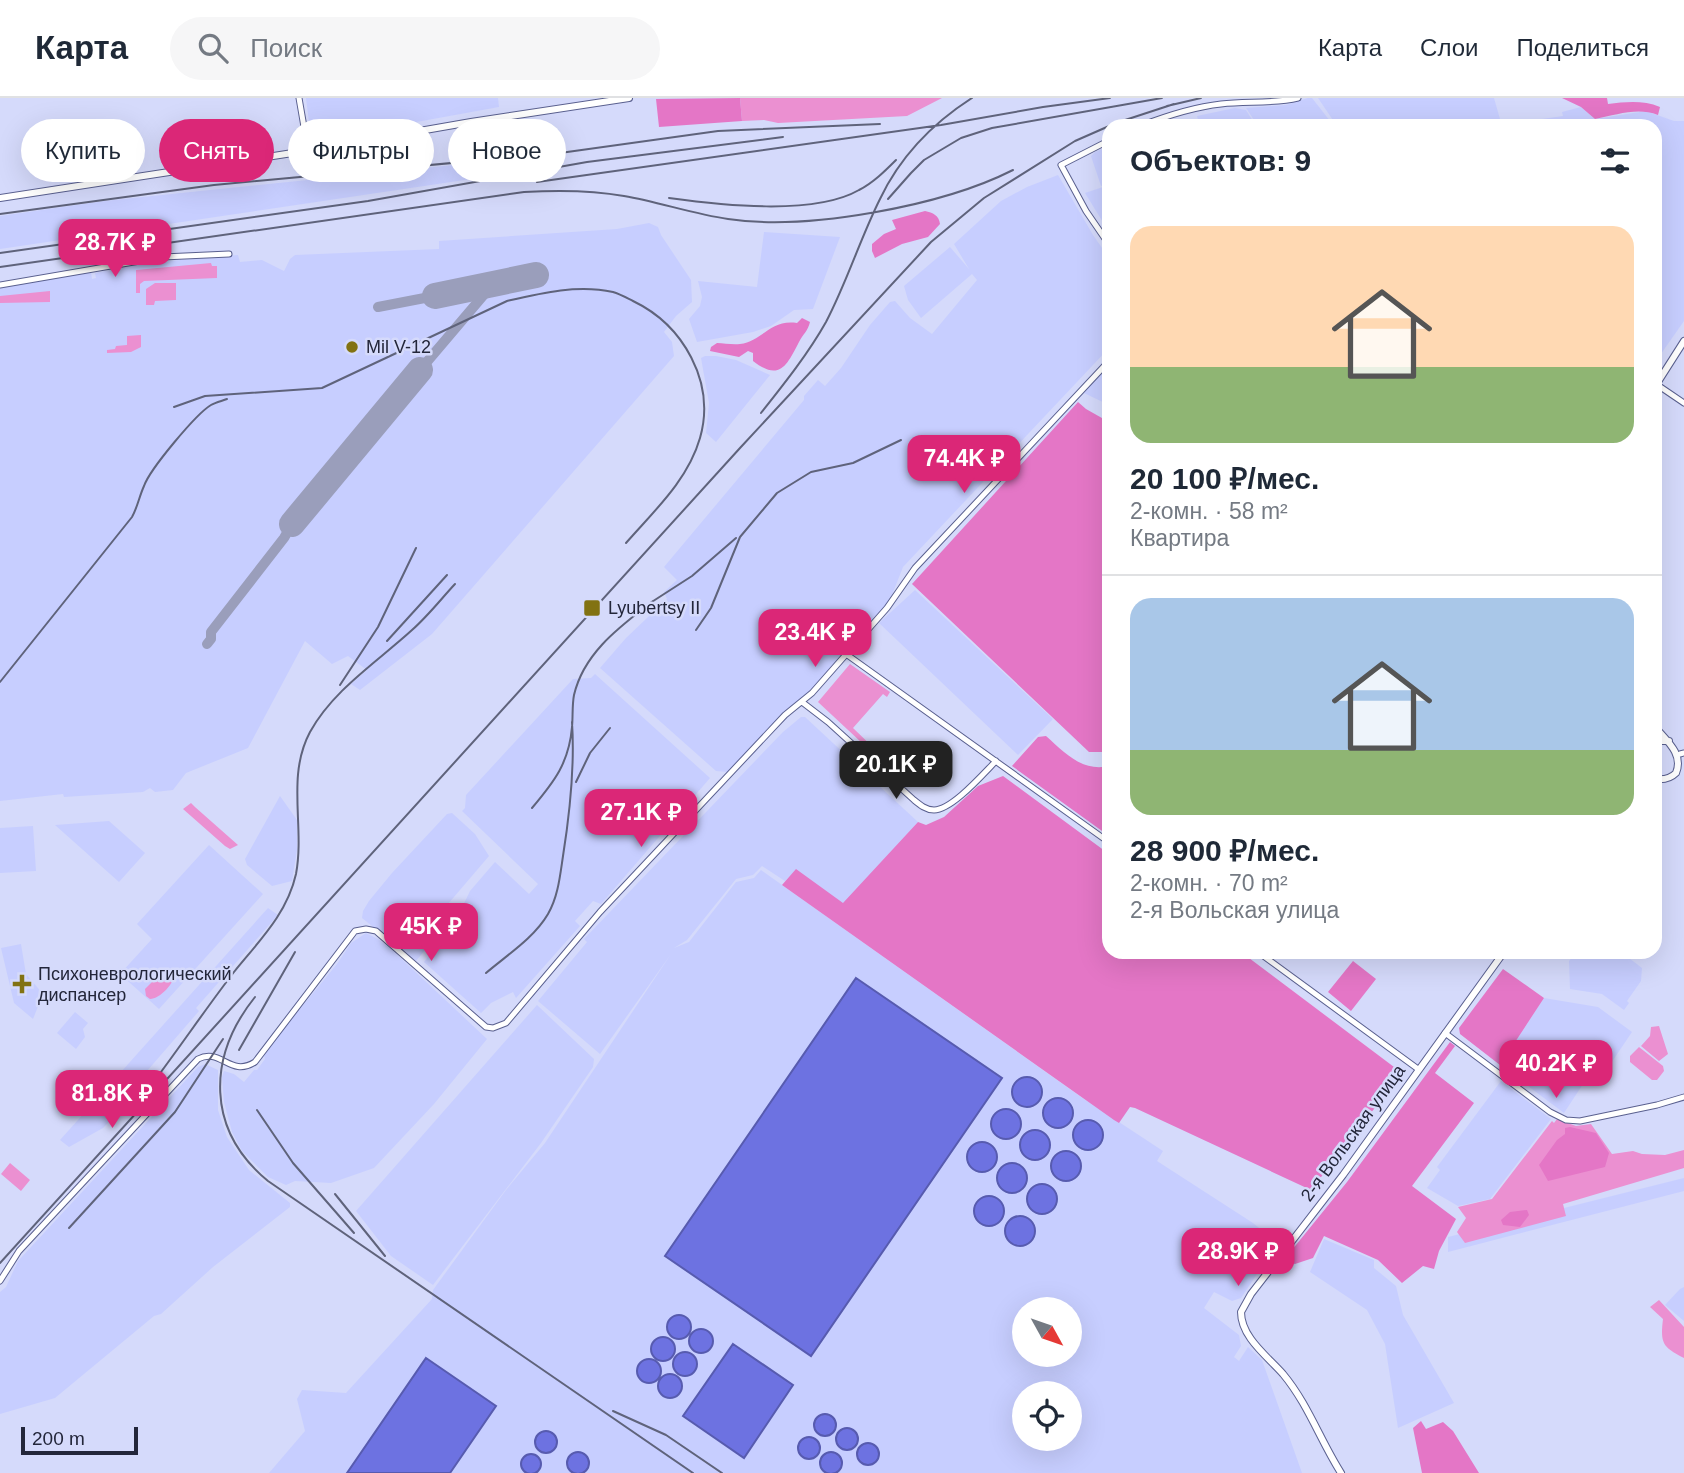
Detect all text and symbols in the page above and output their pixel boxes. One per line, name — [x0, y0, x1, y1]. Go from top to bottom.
search box — [170, 17, 660, 80]
text: Карта — [35, 29, 128, 66]
icon: search — [194, 29, 232, 67]
text: Поиск — [250, 33, 322, 63]
text: Карта — [1318, 34, 1382, 61]
text: Слои — [1420, 34, 1478, 61]
text: Поделиться — [1516, 34, 1649, 61]
chip: Купить — [21, 119, 145, 182]
chip: Снять — [159, 119, 274, 182]
chip: Фильтры — [288, 119, 434, 182]
chip: Новое — [448, 119, 566, 182]
icon: filters — [1596, 142, 1634, 180]
text: Объектов: 9 — [1130, 144, 1311, 177]
pin: 28.7K ₽ — [50, 220, 180, 279]
text: 28.7K ₽ — [74, 229, 156, 255]
icon: home — [1319, 271, 1445, 397]
place label: Mil V-12 — [366, 337, 431, 357]
marker: Mil V-12 — [344, 339, 360, 355]
pin: 74.4K ₽ — [899, 436, 1029, 495]
text: 74.4K ₽ — [923, 445, 1005, 471]
text: 20 100 ₽/мес. — [1130, 462, 1319, 495]
text: 2-комн. · 58 m² — [1130, 498, 1288, 524]
text: Квартира — [1130, 525, 1229, 551]
marker: Lyubertsy II — [582, 598, 602, 618]
place label: Lyubertsy II — [608, 598, 700, 618]
pin: 23.4K ₽ — [750, 610, 880, 669]
text: 23.4K ₽ — [774, 619, 856, 645]
icon: home — [1319, 643, 1445, 769]
pin: 20.1K ₽ — [831, 742, 961, 801]
text: 20.1K ₽ — [855, 751, 937, 777]
pin: 27.1K ₽ — [576, 790, 706, 849]
text: 27.1K ₽ — [600, 799, 682, 825]
text: 28 900 ₽/мес. — [1130, 834, 1319, 867]
text: 2-комн. · 70 m² — [1130, 870, 1288, 896]
text: 2-я Вольская улица — [1130, 897, 1339, 923]
pin: 45K ₽ — [382, 904, 480, 963]
text: 45K ₽ — [400, 913, 462, 939]
place label: Психоневрологический диспансер — [38, 964, 232, 1005]
marker: Психоневрологический диспансер — [12, 974, 32, 994]
pin: 40.2K ₽ — [1491, 1040, 1621, 1100]
text: 40.2K ₽ — [1515, 1050, 1597, 1076]
street label: 2-я Вольская улица — [1297, 1060, 1410, 1205]
pin: 81.8K ₽ — [47, 1070, 177, 1130]
text: 81.8K ₽ — [71, 1080, 153, 1106]
pin: 28.9K ₽ — [1173, 1228, 1303, 1288]
text: 28.9K ₽ — [1197, 1238, 1279, 1264]
north arrow — [1012, 1297, 1082, 1367]
map controls — [1012, 1297, 1082, 1451]
button: locate — [1012, 1381, 1082, 1451]
scale bar — [21, 1424, 138, 1456]
text: 200 m — [32, 1428, 85, 1449]

